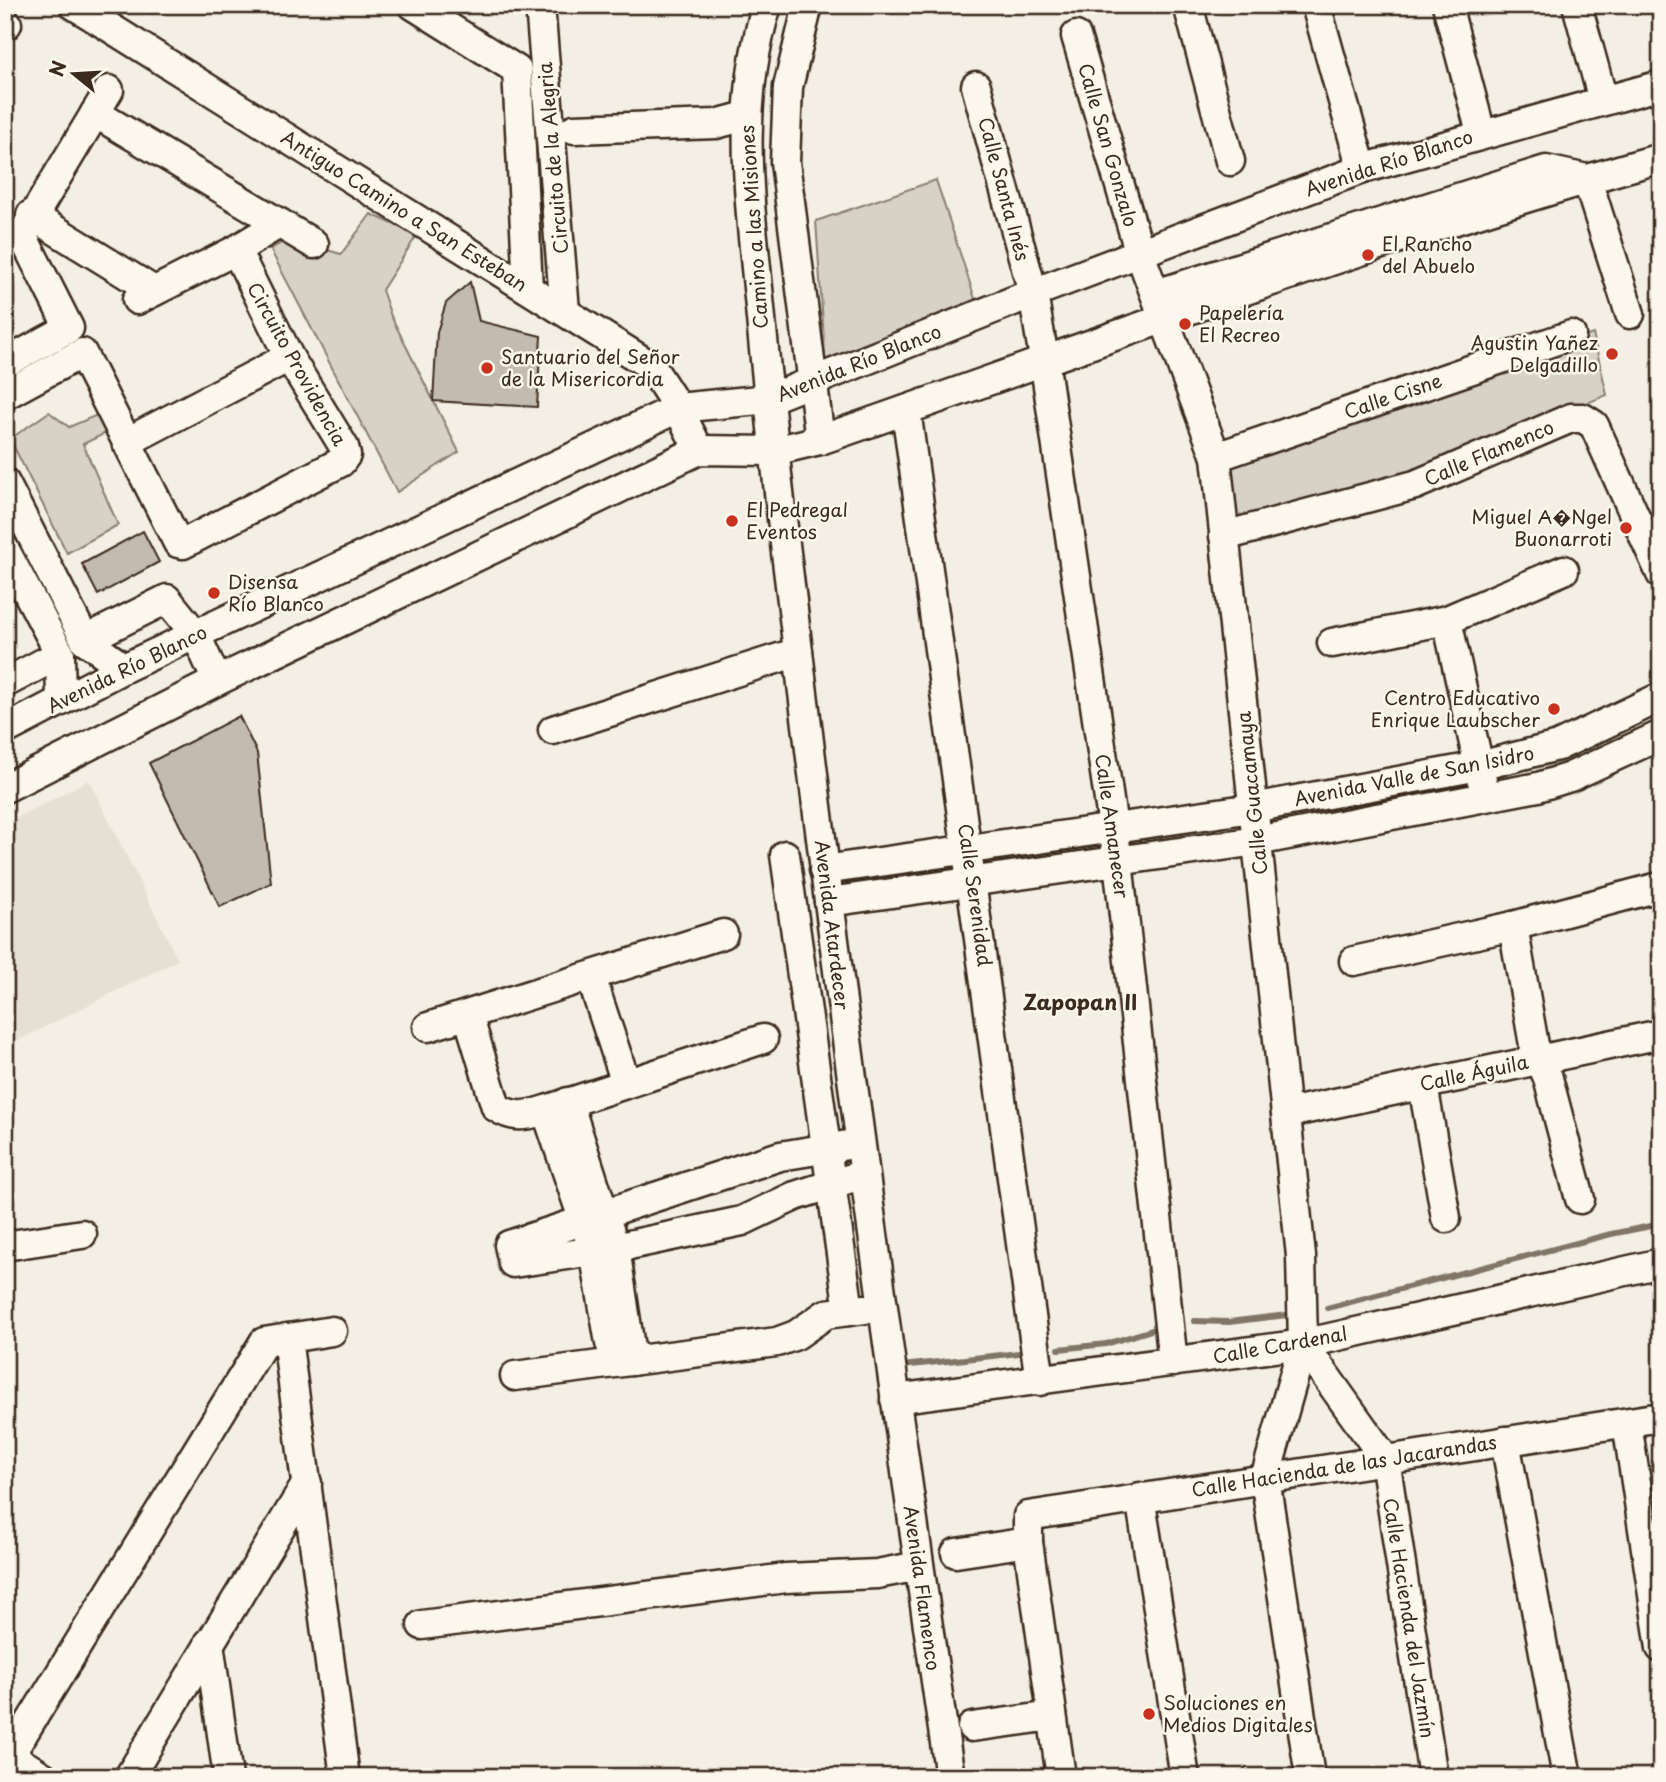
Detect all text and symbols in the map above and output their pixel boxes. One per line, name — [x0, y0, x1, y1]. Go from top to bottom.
north arrow — [38, 38, 108, 108]
text: N — [41, 57, 73, 80]
street label: Calle San Gonzalo — [1072, 60, 1146, 230]
street label: Circuito de la Alegria — [530, 61, 574, 255]
street label: Calle Santa Inés — [972, 114, 1038, 264]
street label: Avenida Río Blanco — [1301, 122, 1476, 202]
street label: Antiguo Camino a San Esteban — [276, 123, 533, 298]
street label: Camino a las Misiones — [732, 124, 774, 330]
place label: El Rancho del Abuelo — [1382, 229, 1475, 279]
marker: El Rancho del Abuelo — [1360, 247, 1376, 263]
street label: Circuito Providencia — [241, 277, 355, 450]
place label: Papelería El Recreo — [1199, 298, 1284, 348]
street label: Avenida Río Blanco — [772, 316, 945, 408]
marker: Papelería El Recreo — [1177, 316, 1193, 332]
place label: Agustin Yañez Delgadillo — [1471, 328, 1598, 378]
place label: Santuario del Señor de la Misericordia — [501, 342, 680, 392]
marker: Agustin Yañez Delgadillo — [1604, 346, 1620, 362]
marker: Santuario del Señor de la Misericordia — [479, 360, 495, 376]
street label: Calle Cisne — [1340, 365, 1445, 425]
street label: Calle Flamenco — [1419, 412, 1558, 492]
place label: El Pedregal Eventos — [746, 495, 848, 545]
place label: Miguel A�Ngel Buonarroti — [1472, 502, 1612, 552]
marker: El Pedregal Eventos — [724, 513, 740, 529]
marker: Miguel A�Ngel Buonarroti — [1618, 520, 1634, 536]
place label: Disensa Río Blanco — [228, 567, 324, 617]
marker: Disensa Río Blanco — [206, 585, 222, 601]
street label: Avenida Río Blanco — [42, 617, 211, 719]
place label: Centro Educativo Enrique Laubscher — [1371, 683, 1540, 733]
marker: Centro Educativo Enrique Laubscher — [1546, 701, 1562, 717]
street label: Calle Guacamaya — [1228, 710, 1274, 876]
street label: Avenida Valle de San Isidro — [1291, 738, 1536, 812]
street label: Calle Amanecer — [1089, 752, 1137, 900]
street label: Calle Serenidad — [952, 822, 1000, 968]
street label: Avenida Atardecer — [809, 838, 857, 1011]
district label: Zapopan II — [1023, 985, 1137, 1017]
street label: Calle Águila — [1417, 1047, 1531, 1097]
street label: Calle Cardenal — [1210, 1318, 1349, 1370]
street label: Calle Hacienda de las Jacarandas — [1189, 1427, 1499, 1503]
street label: Calle Hacienda del Jazmín — [1377, 1496, 1443, 1740]
street label: Avenida Flamenco — [898, 1504, 948, 1672]
place label: Soluciones en Medios Digitales — [1163, 1688, 1313, 1738]
marker: Soluciones en Medios Digitales — [1141, 1706, 1157, 1722]

